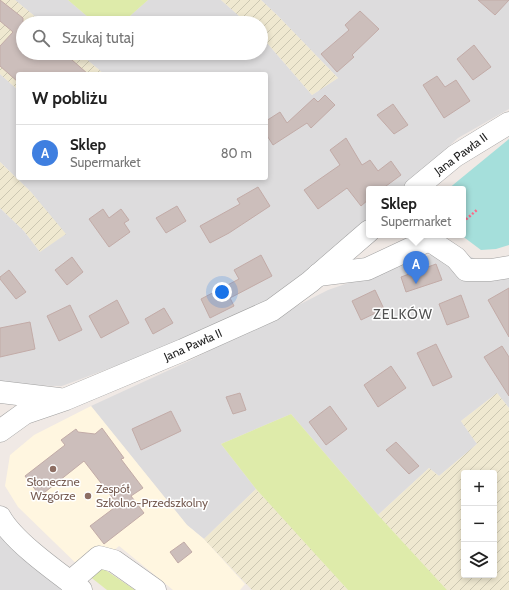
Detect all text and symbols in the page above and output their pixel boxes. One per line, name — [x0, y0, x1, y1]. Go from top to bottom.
search box — [16, 16, 268, 60]
icon: search — [30, 27, 52, 49]
text: Szukaj tutaj — [62, 29, 134, 47]
text: W pobliżu — [32, 88, 107, 108]
street label: Jana Pawła II — [430, 129, 490, 179]
text: Sklep — [70, 136, 106, 154]
text: A — [41, 145, 49, 161]
text: 80 m — [221, 145, 252, 161]
text: Supermarket — [70, 154, 141, 170]
popup — [366, 186, 466, 238]
text: Sklep — [381, 195, 417, 213]
text: Supermarket — [381, 213, 451, 229]
pin: A — [403, 251, 429, 284]
your location — [212, 282, 232, 302]
district label: ZELKÓW — [373, 305, 433, 323]
street label: Jana Pawła II — [160, 325, 224, 364]
marker: Słoneczne Wzgórze — [48, 464, 58, 474]
map controls — [461, 470, 497, 578]
button: + — [461, 470, 497, 506]
place label: Słoneczne Wzgórze — [26, 474, 80, 503]
place label: Zespół Szkolno-Przedszkolny — [96, 481, 208, 510]
marker: Zespół Szkolno-Przedszkolny — [83, 491, 93, 501]
button: − — [461, 506, 497, 542]
button: layers — [461, 542, 497, 578]

